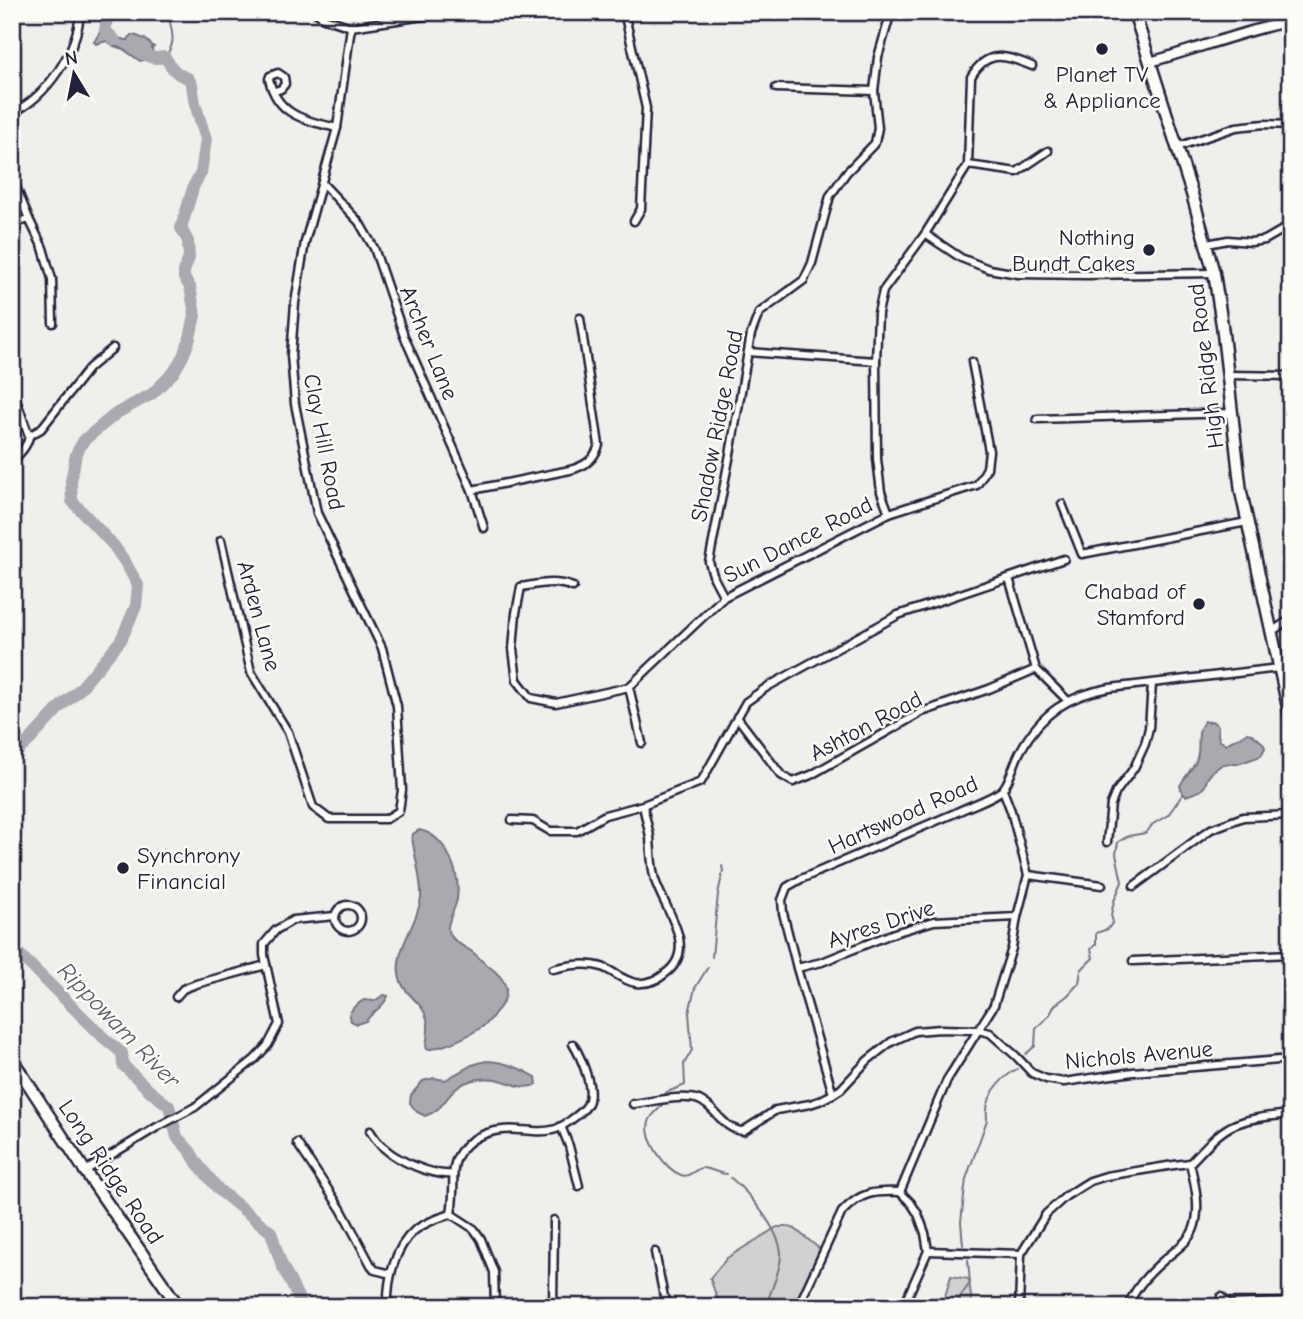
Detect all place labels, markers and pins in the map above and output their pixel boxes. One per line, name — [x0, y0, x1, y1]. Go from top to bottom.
marker: Planet TV & Appliance — [1094, 41, 1110, 57]
place label: Planet TV & Appliance — [1043, 61, 1161, 114]
place label: Nothing Bundt Cakes — [1012, 224, 1135, 277]
marker: Nothing Bundt Cakes — [1141, 242, 1157, 258]
place label: Chabad of Stamford — [1084, 578, 1187, 631]
marker: Chabad of Stamford — [1191, 596, 1207, 612]
place label: Synchrony Financial — [137, 842, 241, 895]
marker: Synchrony Financial — [115, 860, 131, 876]

